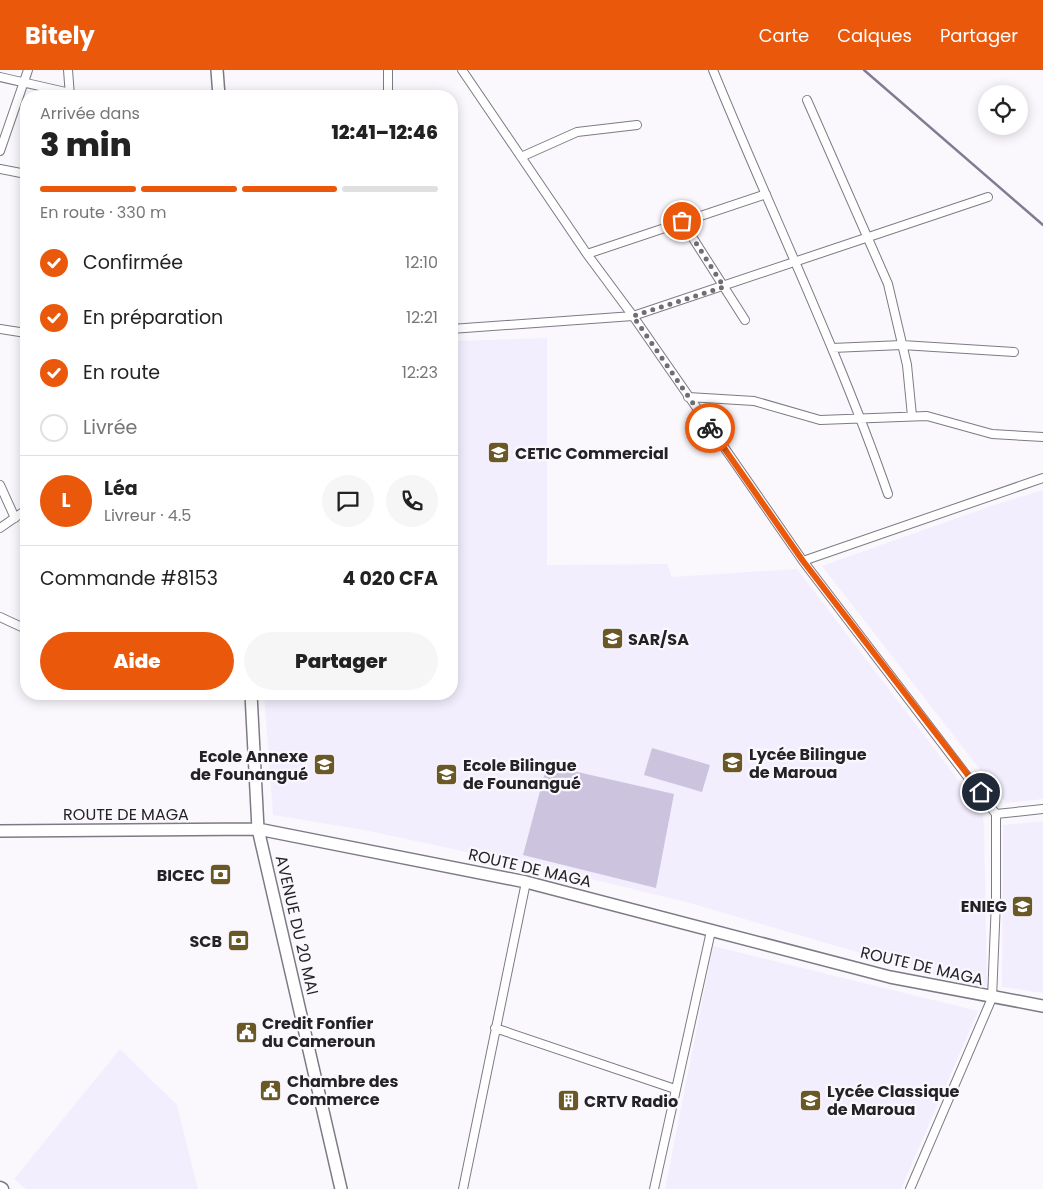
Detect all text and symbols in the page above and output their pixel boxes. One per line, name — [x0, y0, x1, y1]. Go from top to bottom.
text: Bitely — [25, 19, 95, 52]
text: Carte — [759, 23, 809, 48]
text: Calques — [837, 23, 912, 48]
text: Partager — [940, 23, 1018, 48]
map controls — [978, 85, 1028, 135]
button: locate — [978, 85, 1028, 135]
text: Arrivée dans — [40, 102, 140, 125]
text: 12:41–12:46 — [331, 119, 438, 146]
text: 3 min — [40, 122, 132, 167]
pin — [661, 200, 703, 242]
text: En route · 330 m — [40, 201, 167, 224]
icon: bag — [668, 207, 696, 235]
icon: check — [40, 249, 68, 277]
text: Confirmée — [83, 249, 183, 276]
text: 12:10 — [405, 251, 438, 274]
icon: check — [40, 304, 68, 332]
text: En préparation — [83, 304, 223, 331]
text: 12:21 — [406, 306, 438, 329]
icon: check — [40, 359, 68, 387]
text: En route — [83, 359, 160, 386]
text: 12:23 — [402, 361, 438, 384]
courier — [685, 403, 735, 453]
text: Livrée — [83, 414, 137, 441]
icon: bike — [696, 414, 724, 442]
school or university icon: CETIC Commercial — [487, 441, 511, 465]
place label: CETIC Commercial — [515, 442, 669, 465]
text: Léa — [104, 475, 138, 502]
button: chat — [322, 475, 374, 527]
button: phone — [386, 475, 438, 527]
text: L — [61, 487, 71, 514]
text: Livreur · 4.5 — [104, 504, 191, 527]
text: Commande #8153 — [40, 565, 218, 592]
text: 4 020 CFA — [343, 565, 438, 592]
school or university icon: SAR/SA — [600, 627, 624, 651]
place label: SAR/SA — [628, 628, 689, 651]
button: Aide — [40, 632, 234, 690]
button: Partager — [244, 632, 438, 690]
place label: Lycée Bilingue de Maroua — [749, 743, 867, 784]
place label: Ecole Annexe de Founangué — [190, 745, 308, 786]
school or university icon: Lycée Bilingue de Maroua — [721, 751, 745, 775]
school or university icon: Ecole Annexe de Founangué — [312, 753, 336, 777]
place label: Ecole Bilingue de Founangué — [463, 754, 581, 795]
school or university icon: Ecole Bilingue de Founangué — [435, 762, 459, 786]
pin — [960, 771, 1002, 813]
icon: home — [967, 778, 995, 806]
street label: ROUTE DE MAGA — [63, 803, 189, 826]
street label: ROUTE DE MAGA — [466, 843, 594, 893]
street label: AVENUE DU 20 MAI — [270, 853, 324, 997]
bank icon: BICEC — [209, 863, 233, 887]
place label: BICEC — [157, 864, 205, 887]
school or university icon: ENIEG — [1011, 894, 1035, 918]
place label: ENIEG — [961, 895, 1007, 918]
bank icon: SCB — [226, 929, 250, 953]
place label: SCB — [189, 930, 222, 953]
street label: ROUTE DE MAGA — [858, 941, 986, 991]
place label: Credit Fonfier du Cameroun — [262, 1012, 376, 1053]
public building icon: Credit Fonfier du Cameroun — [234, 1020, 258, 1044]
place label: Chambre des Commerce — [287, 1070, 398, 1111]
public building icon: Chambre des Commerce — [259, 1078, 283, 1102]
place label: Lycée Classique de Maroua — [827, 1080, 960, 1121]
school or university icon: Lycée Classique de Maroua — [799, 1088, 823, 1112]
building icon: CRTV Radio — [556, 1089, 580, 1113]
place label: CRTV Radio — [584, 1090, 678, 1113]

